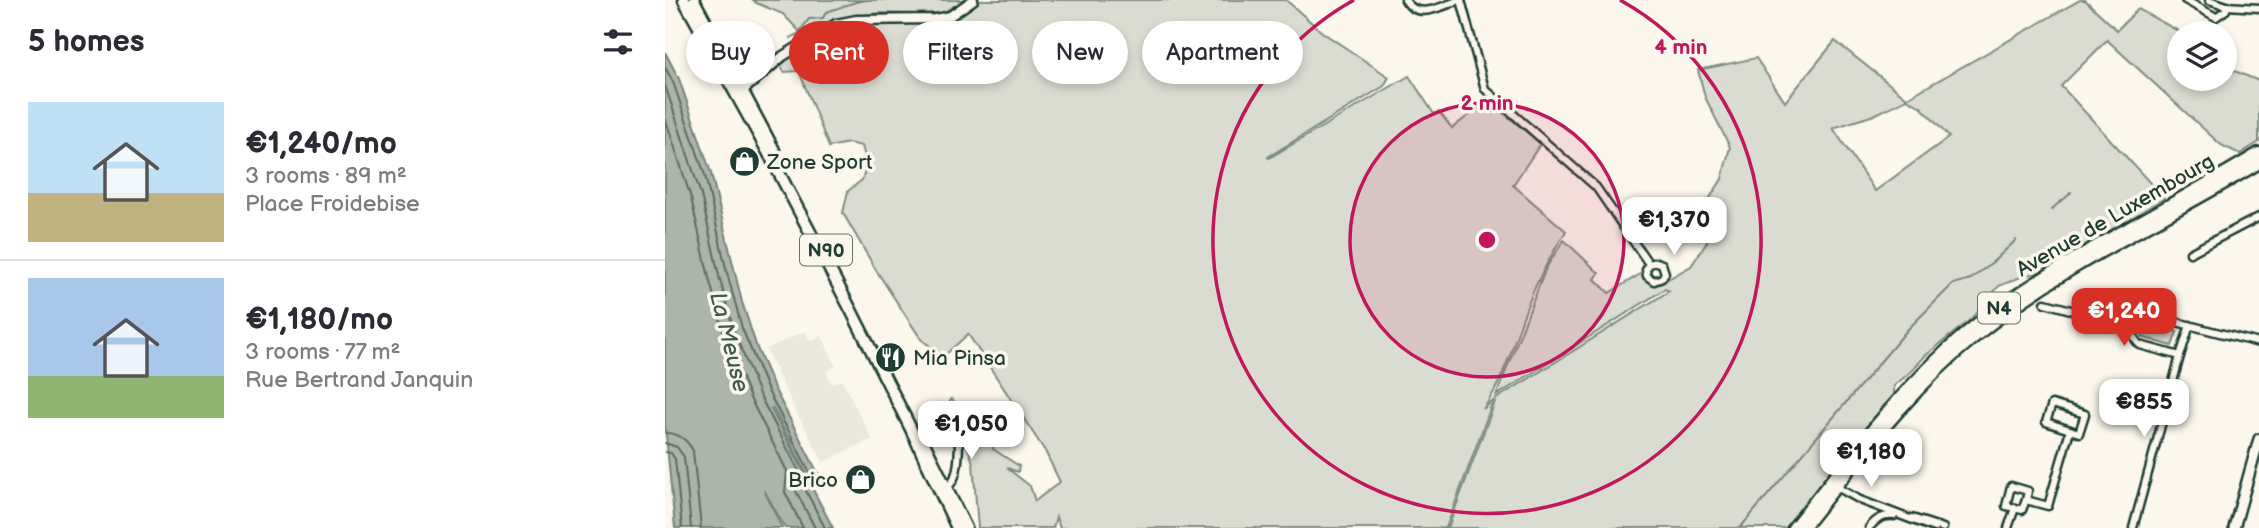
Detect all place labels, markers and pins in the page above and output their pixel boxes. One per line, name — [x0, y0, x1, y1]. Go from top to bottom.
shop icon: Zone Sport — [727, 145, 761, 179]
place label: Zone Sport — [766, 150, 873, 175]
pin: €1,370 — [1617, 198, 1731, 257]
centre of rings — [1475, 228, 1499, 252]
pin: €1,240 — [2067, 288, 2181, 348]
restaurant icon: Mia Pinsa — [873, 341, 907, 375]
place label: Mia Pinsa — [913, 346, 1006, 371]
pin: €855 — [2103, 380, 2185, 439]
pin: €1,050 — [914, 402, 1028, 461]
pin: €1,180 — [1814, 430, 1928, 489]
shop icon: Brico — [844, 463, 878, 497]
place label: Brico — [788, 468, 838, 493]

